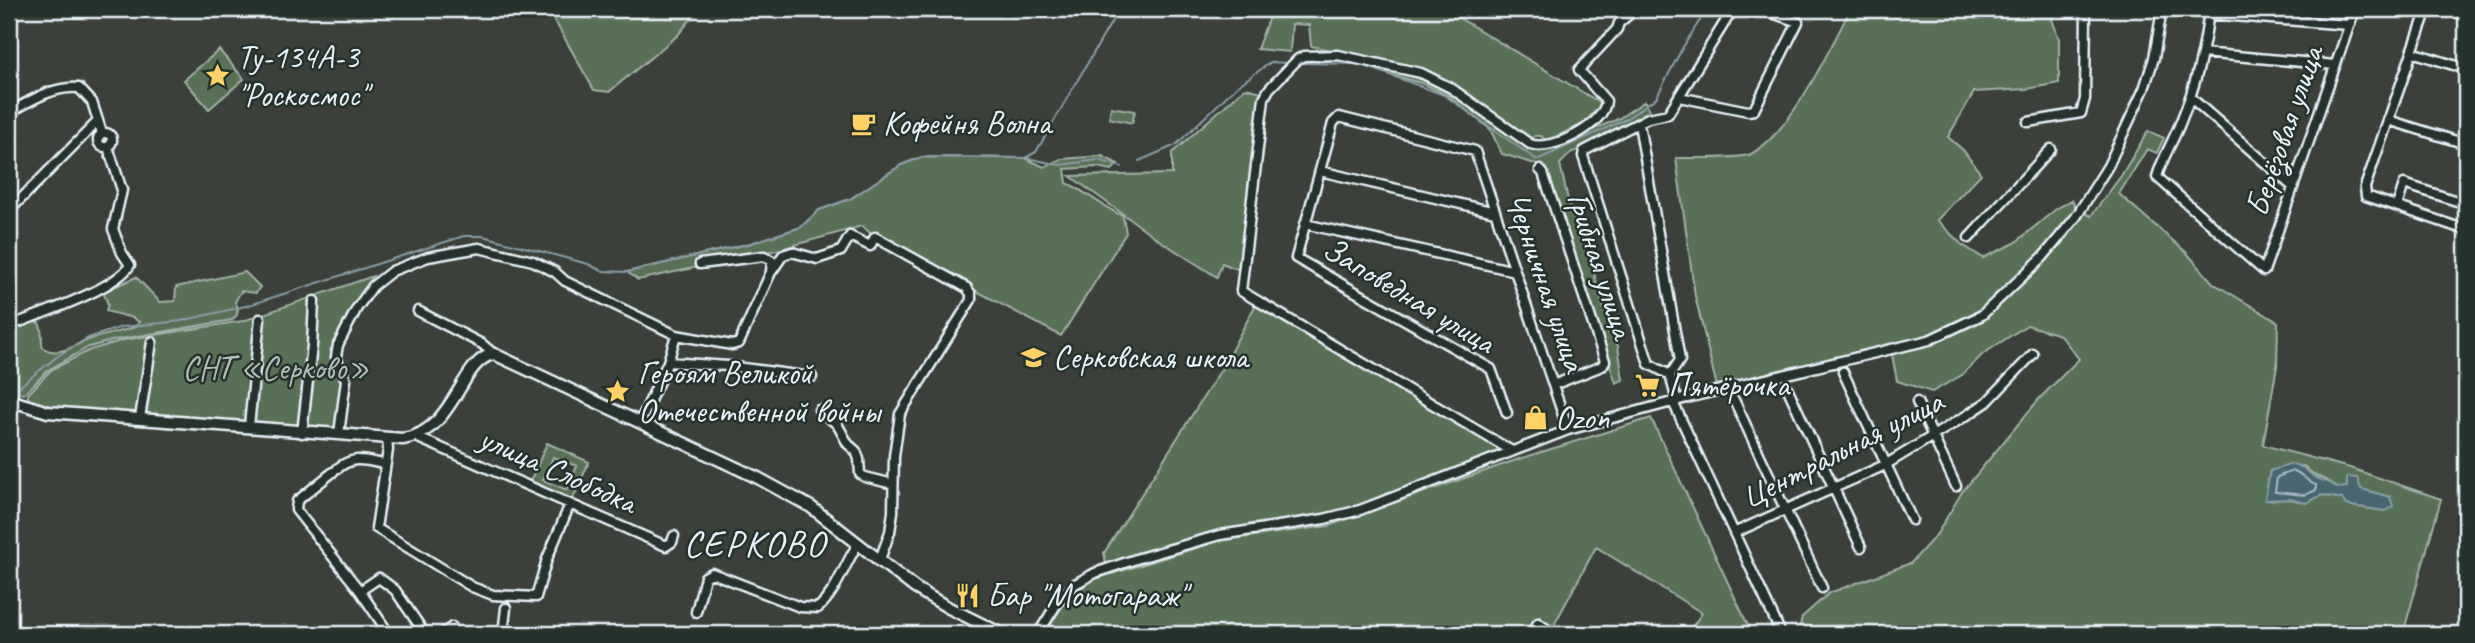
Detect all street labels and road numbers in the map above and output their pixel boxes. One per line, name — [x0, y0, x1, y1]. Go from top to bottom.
street label: Берёзовая улица — [2235, 38, 2333, 221]
street label: Черничная улица — [1496, 187, 1597, 379]
street label: Грибная улица — [1558, 187, 1645, 346]
street label: Заповедная улица — [1315, 227, 1504, 364]
street label: Центральная улица — [1734, 379, 1952, 518]
street label: улица Слободка — [471, 416, 645, 524]

